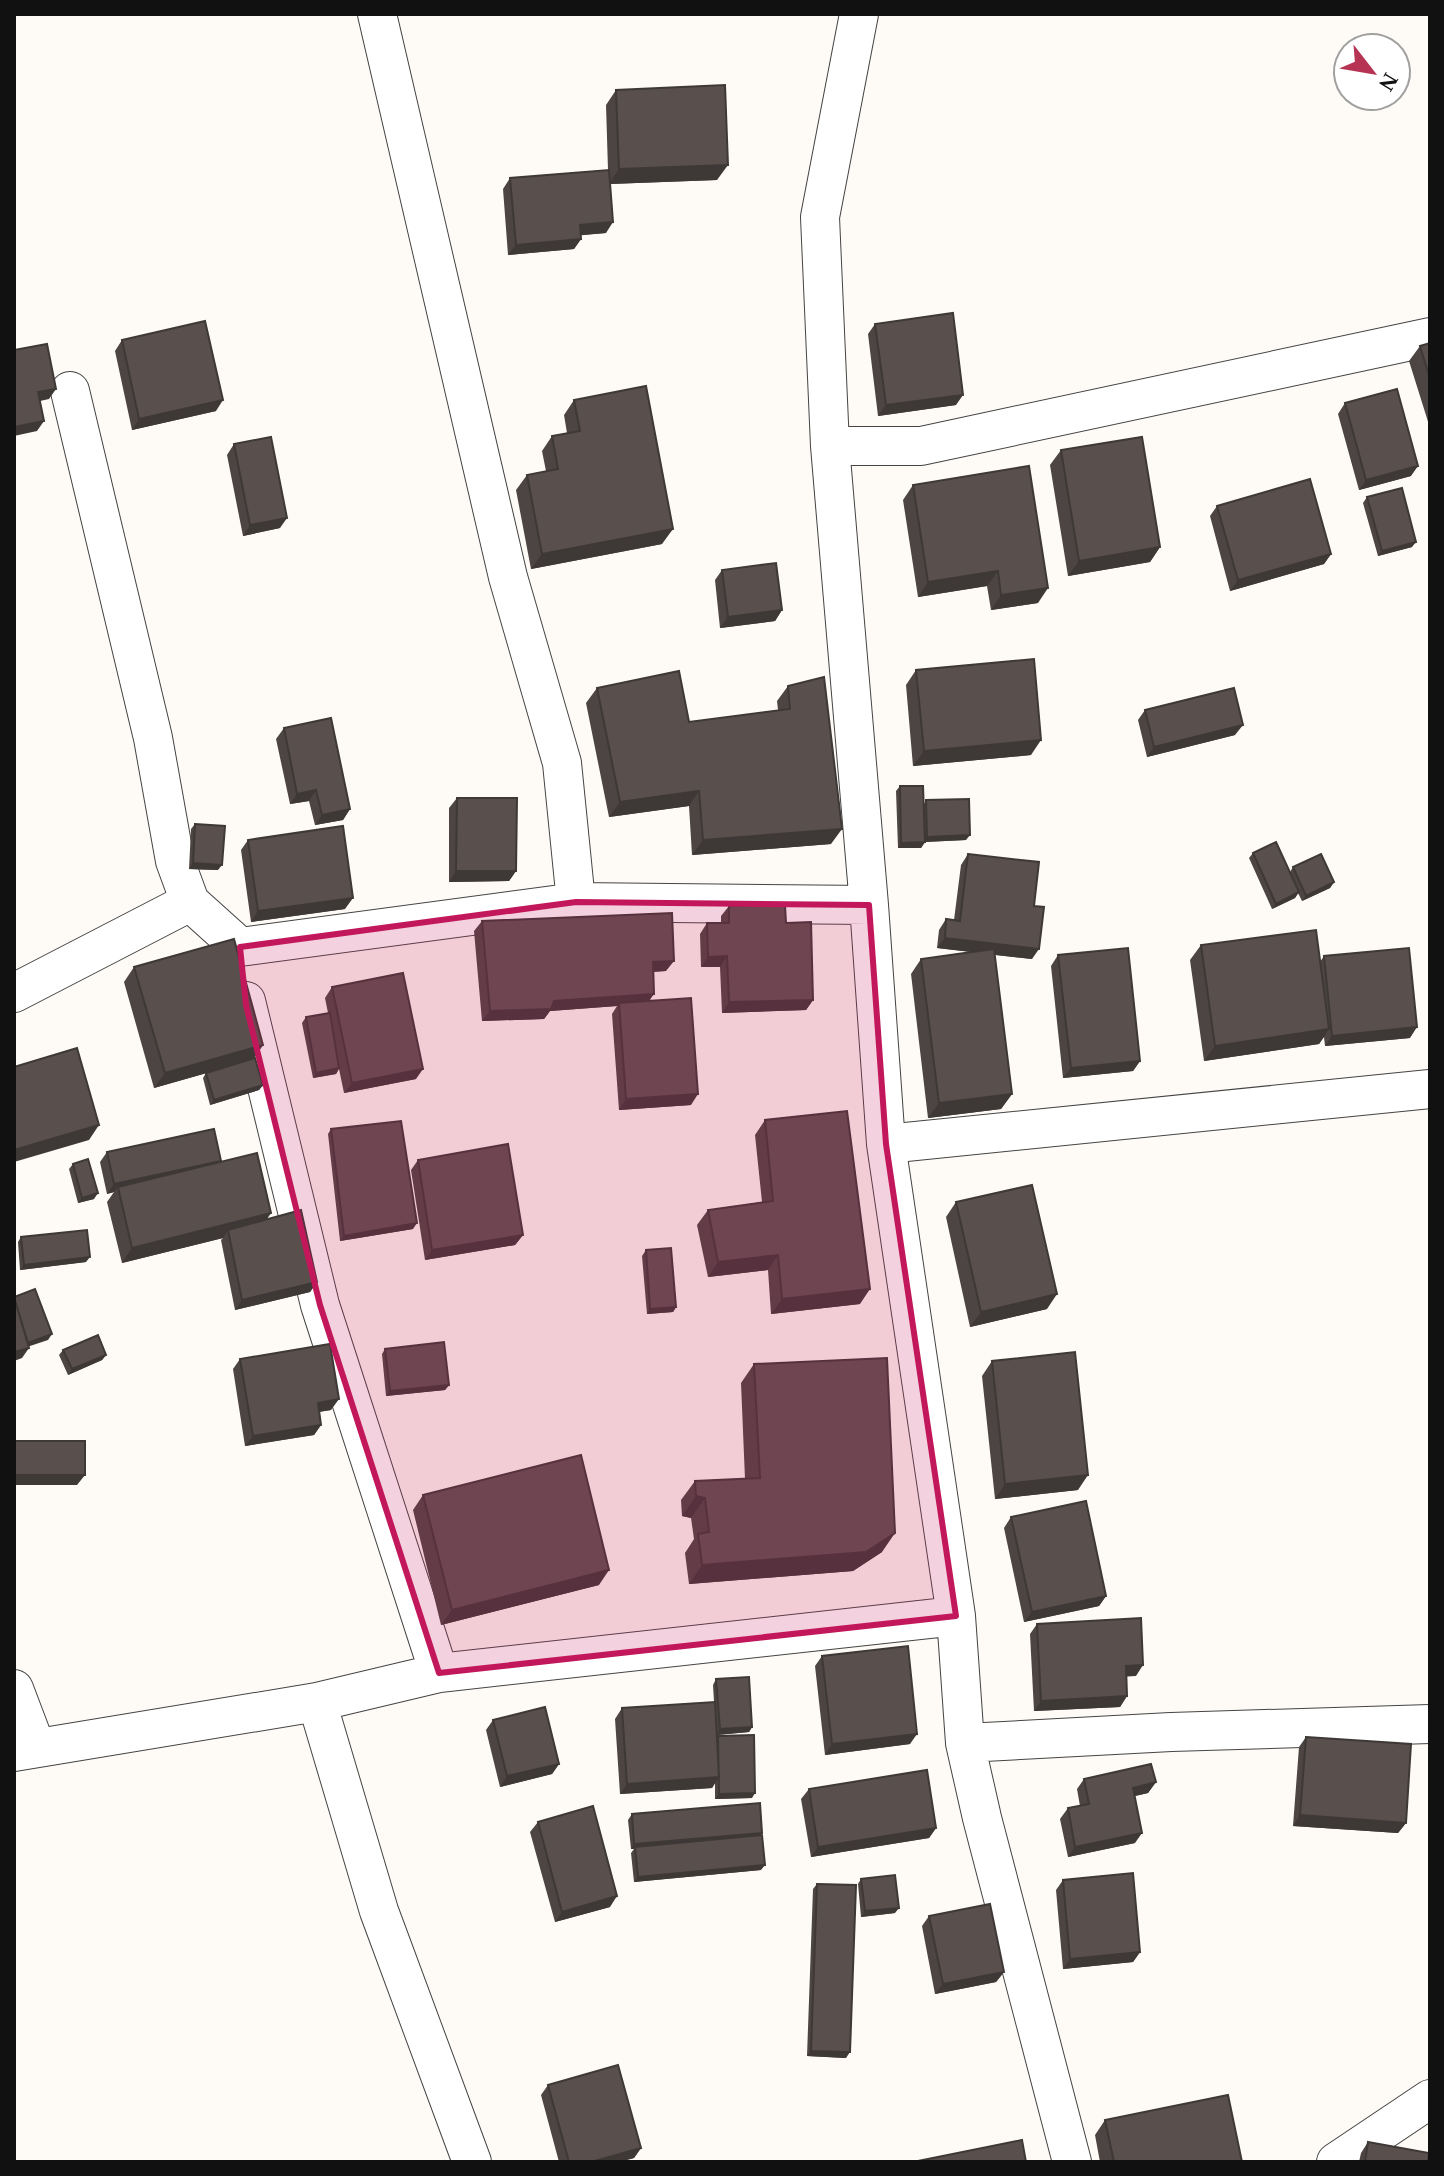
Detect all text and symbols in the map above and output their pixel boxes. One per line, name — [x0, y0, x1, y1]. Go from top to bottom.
north arrow — [1332, 32, 1412, 112]
text: N — [1374, 69, 1404, 95]

